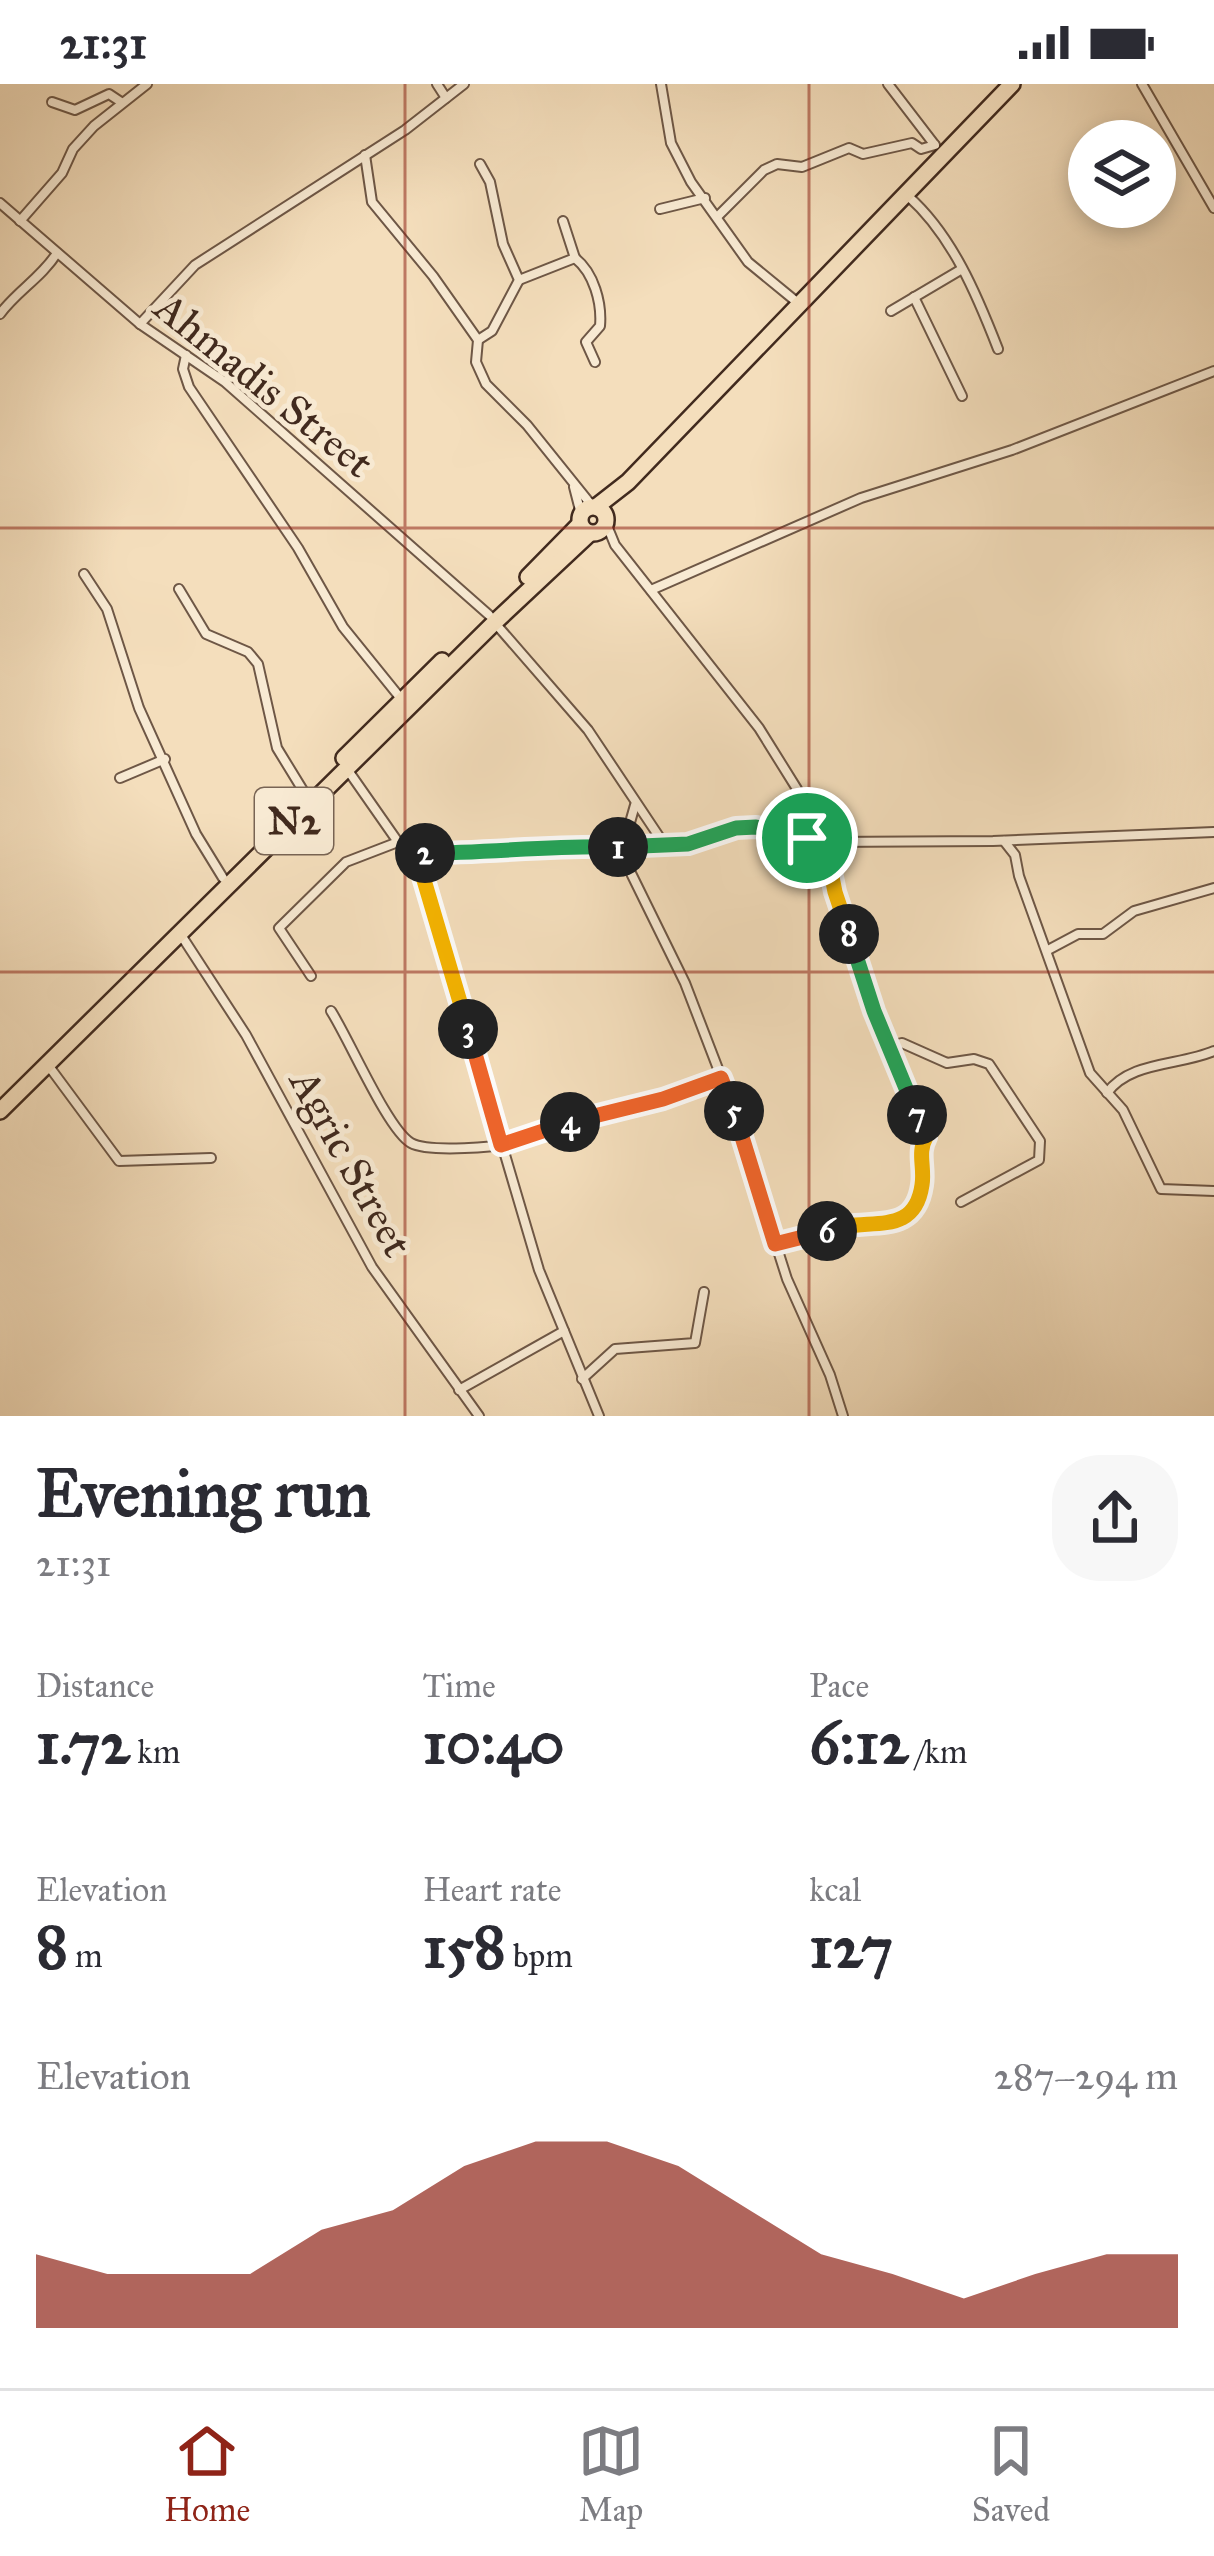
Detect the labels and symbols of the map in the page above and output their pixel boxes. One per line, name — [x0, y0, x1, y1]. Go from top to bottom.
street label: Ahmadis Street — [143, 280, 384, 489]
pin — [756, 787, 858, 889]
road number: N2 — [255, 788, 333, 854]
pin: 1 — [588, 817, 648, 877]
pin: 2 — [395, 823, 455, 883]
pin: 8 — [819, 904, 879, 964]
pin: 3 — [438, 999, 498, 1059]
street label: Agric Street — [277, 1059, 424, 1266]
pin: 5 — [704, 1081, 764, 1141]
pin: 7 — [887, 1085, 947, 1145]
pin: 4 — [540, 1092, 600, 1152]
pin: 6 — [797, 1201, 857, 1261]

